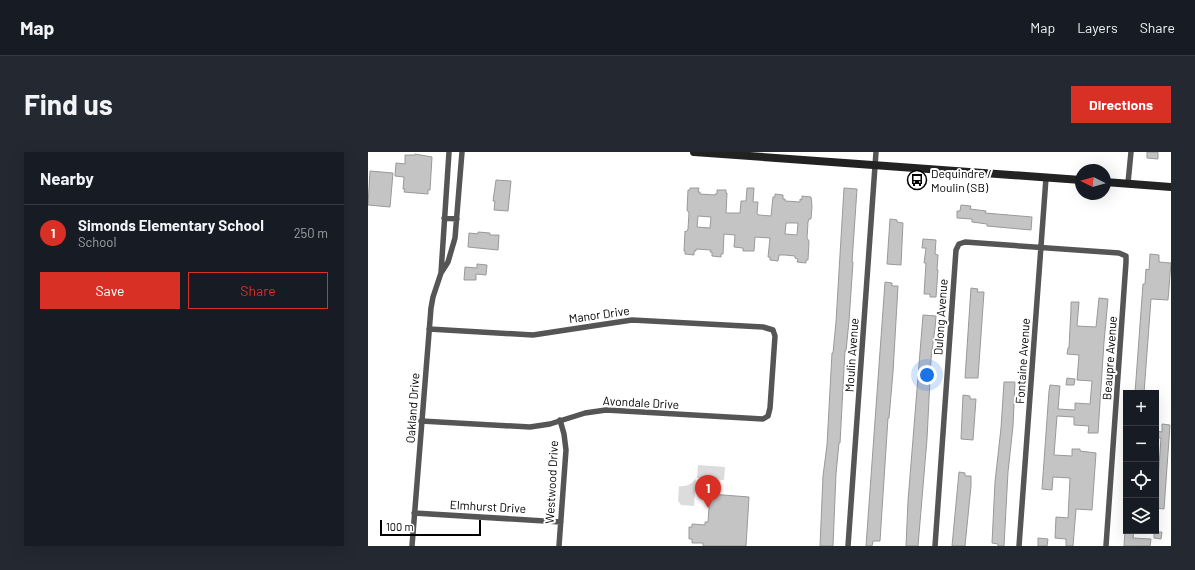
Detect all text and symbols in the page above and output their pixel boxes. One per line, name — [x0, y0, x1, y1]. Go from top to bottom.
text: Map — [20, 16, 54, 39]
text: Map — [1030, 19, 1055, 36]
text: Layers — [1077, 19, 1118, 36]
text: Share — [1140, 19, 1175, 36]
button: Directions — [1071, 86, 1171, 123]
text: Find us — [24, 87, 113, 121]
north arrow — [1075, 164, 1111, 200]
place label: Dequindre / Moulin (SB) — [931, 166, 992, 194]
text: Nearby — [40, 168, 94, 188]
bus stop icon: Dequindre / Moulin (SB) — [906, 169, 928, 191]
text: Simonds Elementary School — [78, 216, 264, 234]
text: 1 — [51, 225, 55, 241]
text: 250 m — [294, 225, 328, 241]
text: School — [78, 234, 116, 250]
button: Save — [40, 272, 180, 309]
button: Share — [188, 272, 328, 309]
street label: Dulong Avenue — [930, 278, 950, 356]
street label: Manor Drive — [568, 303, 630, 325]
street label: Beaupre Avenue — [1099, 315, 1119, 401]
street label: Moulin Avenue — [841, 317, 861, 393]
street label: Fontaine Avenue — [1012, 317, 1032, 405]
your location — [917, 365, 937, 385]
street label: Oakland Drive — [403, 372, 421, 444]
map controls — [1123, 390, 1159, 534]
button: + — [1123, 390, 1159, 426]
street label: Avondale Drive — [603, 393, 679, 411]
button: − — [1123, 426, 1159, 462]
street label: Westwood Drive — [542, 440, 560, 524]
button: locate — [1123, 462, 1159, 498]
pin: 1 — [695, 475, 721, 508]
street label: Elmhurst Drive — [449, 497, 527, 515]
button: layers — [1123, 498, 1159, 534]
scale bar — [380, 518, 481, 537]
text: 100 m — [386, 520, 414, 533]

